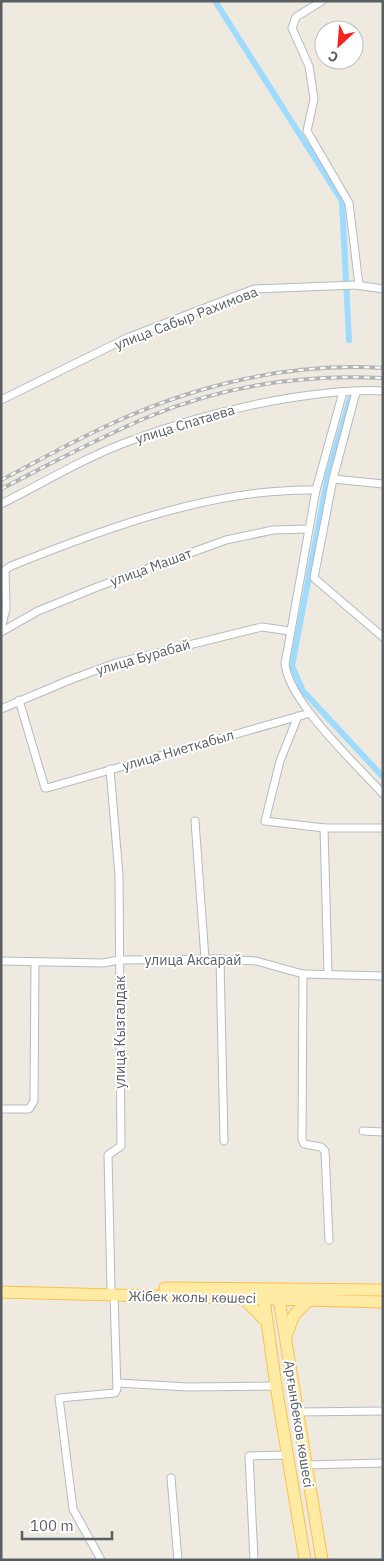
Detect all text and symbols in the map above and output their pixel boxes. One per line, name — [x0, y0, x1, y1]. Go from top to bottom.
north arrow — [314, 20, 364, 70]
text: С — [325, 47, 341, 67]
street label: улица Сабыр Рахимова — [112, 282, 261, 354]
street label: улица Спатаева — [133, 400, 237, 448]
street label: улица Машат — [108, 544, 195, 590]
street label: улица Бурабай — [94, 635, 192, 679]
street label: улица Ниеткабыл — [120, 725, 236, 775]
street label: улица Аксарай — [145, 951, 241, 969]
street label: улица Кызгалдак — [111, 975, 129, 1089]
street label: Жібек жолы көшесі — [128, 1287, 256, 1307]
street label: Арғынбеков көшесі — [280, 1359, 318, 1489]
scale bar — [22, 1508, 112, 1540]
text: 100 m — [30, 1516, 74, 1535]

